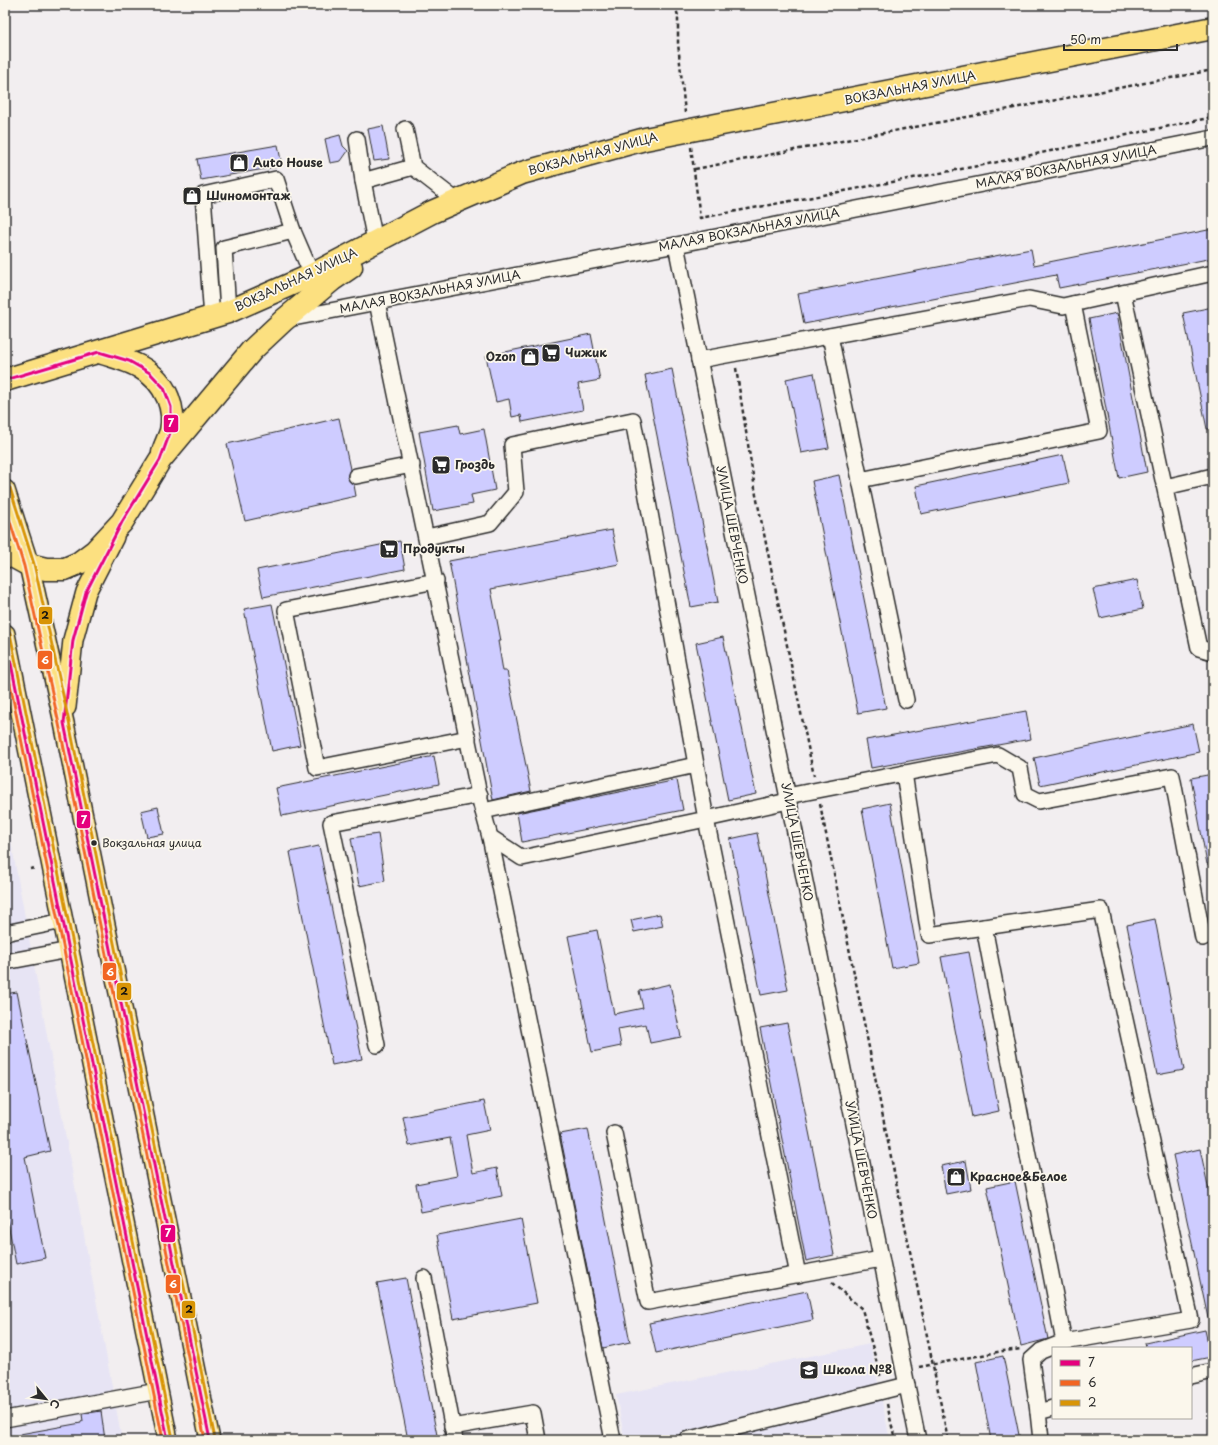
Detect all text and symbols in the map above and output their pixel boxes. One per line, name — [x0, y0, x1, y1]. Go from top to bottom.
scale bar — [1064, 26, 1177, 52]
text: 50 m — [1070, 30, 1101, 48]
street label: ВОКЗАЛЬНАЯ УЛИЦА — [843, 65, 977, 109]
street label: ВОКЗАЛЬНАЯ УЛИЦА — [526, 127, 660, 179]
street label: МАЛАЯ ВОКЗАЛЬНАЯ УЛИЦА — [974, 140, 1158, 192]
shop icon: Auto House — [228, 152, 250, 174]
place label: Auto House — [253, 153, 323, 171]
shop icon: Шиномонтаж — [181, 185, 203, 207]
place label: Шиномонтаж — [206, 186, 291, 204]
street label: МАЛАЯ ВОКЗАЛЬНАЯ УЛИЦА — [657, 203, 841, 255]
street label: ВОКЗАЛЬНАЯ УЛИЦА — [231, 243, 360, 315]
street label: МАЛАЯ ВОКЗАЛЬНАЯ УЛИЦА — [338, 265, 522, 317]
supermarket icon: Чижик — [540, 342, 562, 364]
place label: Чижик — [565, 343, 607, 361]
shop icon: Ozon — [519, 346, 541, 368]
place label: Ozon — [486, 347, 516, 365]
line badge: 7 — [163, 414, 179, 433]
text: 7 — [168, 414, 175, 431]
supermarket icon: Гроздь — [430, 454, 452, 476]
place label: Гроздь — [455, 455, 495, 473]
street label: УЛИЦА ШЕВЧЕНКО — [713, 464, 753, 586]
supermarket icon: Продукты — [378, 538, 400, 560]
place label: Продукты — [403, 539, 465, 557]
line badge: 2 — [38, 606, 53, 625]
text: 2 — [41, 606, 49, 623]
line badge: 6 — [37, 650, 53, 670]
text: 6 — [41, 651, 49, 668]
street label: УЛИЦА ШЕВЧЕНКО — [778, 781, 818, 903]
line badge: 7 — [76, 810, 91, 829]
text: 7 — [81, 811, 88, 828]
place label: Вокзальная улица — [102, 834, 202, 851]
marker: Вокзальная улица — [89, 838, 99, 848]
line badge: 6 — [102, 962, 117, 981]
text: 6 — [106, 963, 114, 980]
line badge: 2 — [116, 982, 132, 1001]
text: 2 — [120, 982, 128, 999]
street label: УЛИЦА ШЕВЧЕНКО — [842, 1099, 882, 1221]
shop icon: Красное&Белое — [945, 1166, 967, 1188]
place label: Красное&Белое — [970, 1167, 1067, 1185]
line badge: 7 — [160, 1224, 176, 1243]
text: 7 — [165, 1224, 172, 1241]
line badge: 6 — [165, 1274, 181, 1294]
text: 6 — [169, 1275, 177, 1292]
line badge: 2 — [181, 1300, 196, 1319]
text: 2 — [185, 1300, 193, 1317]
legend — [1052, 1347, 1192, 1419]
text: 7 — [1088, 1353, 1095, 1371]
school or university icon: Школа №8 — [798, 1359, 820, 1381]
place label: Школа №8 — [823, 1360, 892, 1378]
text: 6 — [1088, 1373, 1096, 1391]
north arrow — [26, 1379, 66, 1419]
text: 2 — [1088, 1393, 1097, 1411]
text: С — [46, 1396, 65, 1412]

